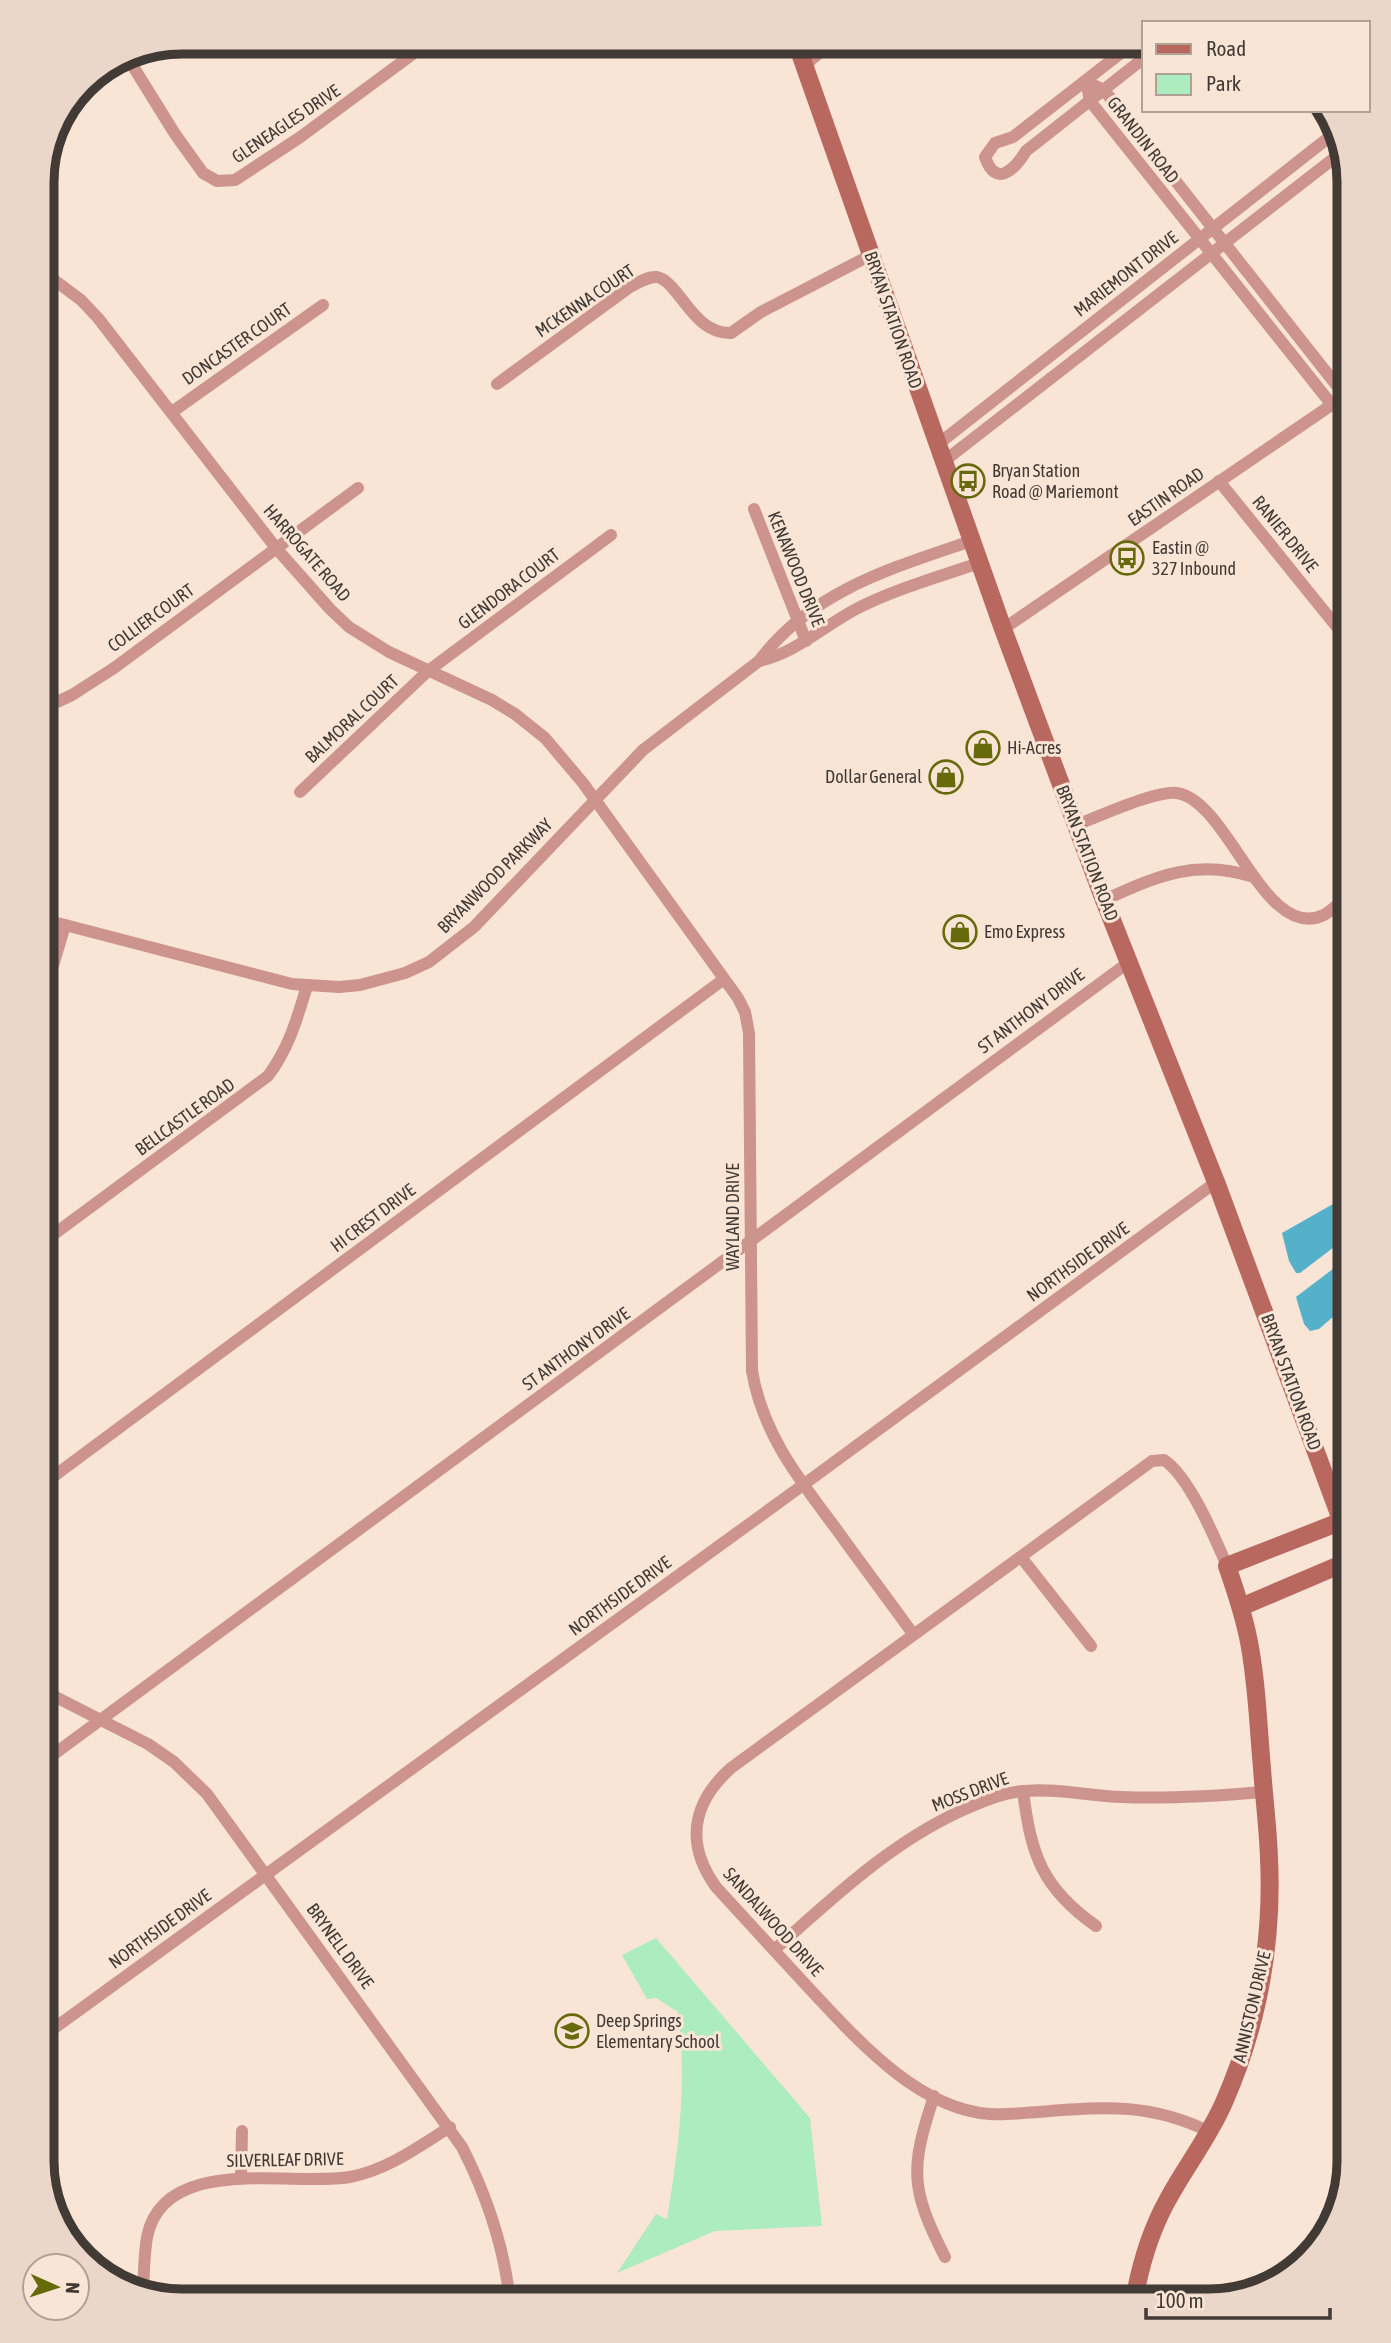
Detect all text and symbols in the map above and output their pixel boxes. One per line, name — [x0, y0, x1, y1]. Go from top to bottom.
legend — [1142, 21, 1370, 112]
text: Road — [1206, 36, 1246, 60]
text: Park — [1206, 71, 1241, 95]
street label: GLENEAGLES DRIVE — [228, 80, 344, 167]
street label: GRANDIN ROAD — [1103, 92, 1184, 187]
street label: MARIEMONT DRIVE — [1070, 226, 1182, 321]
street label: BRYAN STATION ROAD — [860, 249, 927, 391]
street label: MCKENNA COURT — [531, 260, 638, 341]
street label: DONCASTER COURT — [178, 298, 295, 389]
place label: Bryan Station Road @ Mariemont — [992, 460, 1119, 502]
bus stop icon: Bryan Station Road @ Mariemont — [949, 462, 987, 500]
street label: EASTIN ROAD — [1124, 463, 1208, 530]
street label: RANIER DRIVE — [1248, 491, 1323, 576]
street label: HARROGATE ROAD — [260, 500, 355, 605]
street label: KENAWOOD DRIVE — [764, 508, 829, 630]
place label: Eastin @ 327 Inbound — [1152, 537, 1236, 579]
bus stop icon: Eastin @ 327 Inbound — [1108, 539, 1146, 577]
street label: GLENDORA COURT — [454, 544, 564, 634]
street label: COLLIER COURT — [103, 579, 198, 656]
street label: BALMORAL COURT — [301, 670, 403, 767]
shop icon: Hi-Acres — [964, 729, 1002, 767]
place label: Hi-Acres — [1007, 737, 1061, 758]
shop icon: Dollar General — [927, 758, 965, 796]
place label: Dollar General — [825, 766, 922, 787]
street label: BRYAN STATION ROAD — [1052, 782, 1123, 924]
street label: BRYANWOOD PARKWAY — [433, 814, 556, 937]
shop icon: Emo Express — [941, 913, 979, 951]
place label: Emo Express — [984, 921, 1065, 942]
street label: ST ANTHONY DRIVE — [973, 964, 1088, 1057]
street label: BELLCASTLE ROAD — [131, 1074, 238, 1160]
street label: WAYLAND DRIVE — [722, 1163, 743, 1271]
street label: HI CREST DRIVE — [326, 1179, 419, 1256]
street label: NORTHSIDE DRIVE — [1023, 1217, 1133, 1306]
street label: ST ANTHONY DRIVE — [518, 1302, 634, 1395]
street label: BRYAN STATION ROAD — [1257, 1311, 1326, 1453]
street label: NORTHSIDE DRIVE — [565, 1551, 675, 1640]
street label: MOSS DRIVE — [929, 1767, 1011, 1816]
street label: SANDALWOOD DRIVE — [719, 1863, 828, 1980]
street label: NORTHSIDE DRIVE — [105, 1884, 215, 1973]
street label: BRYNELL DRIVE — [302, 1899, 379, 1993]
street label: ANNISTON DRIVE — [1229, 1949, 1275, 2065]
place label: Deep Springs Elementary School — [596, 2010, 720, 2052]
school or university icon: Deep Springs Elementary School — [553, 2012, 591, 2050]
street label: SILVERLEAF DRIVE — [226, 2148, 344, 2171]
north arrow — [21, 2252, 91, 2322]
scale bar — [1146, 2276, 1330, 2320]
text: N — [62, 2282, 84, 2294]
text: 100 m — [1156, 2288, 1204, 2312]

